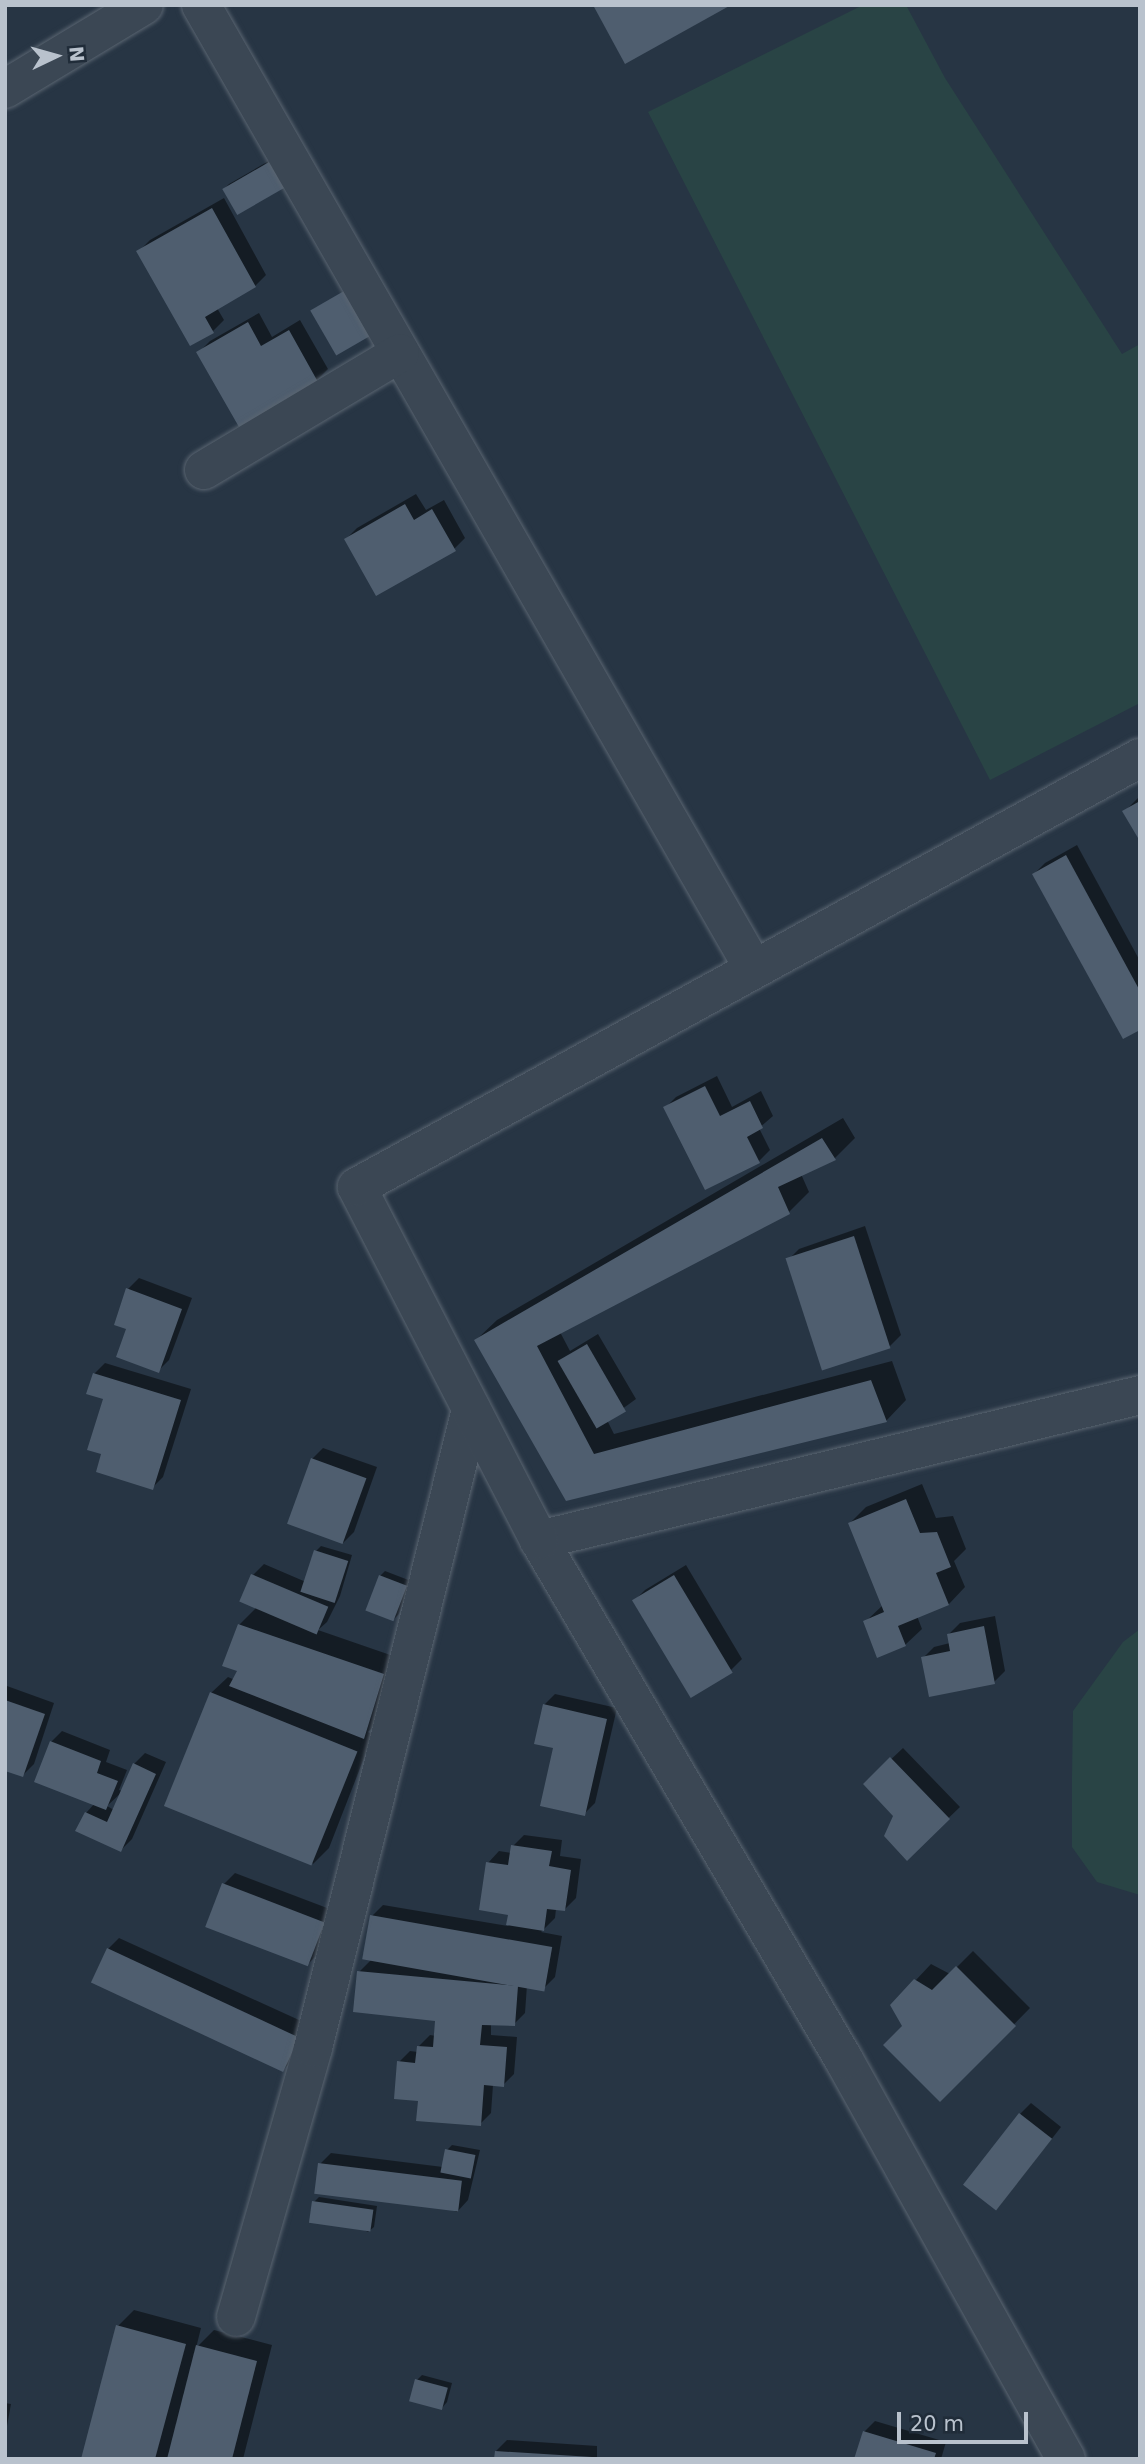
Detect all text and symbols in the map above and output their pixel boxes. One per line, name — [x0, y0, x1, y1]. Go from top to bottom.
north arrow — [21, 21, 91, 91]
text: N — [65, 45, 89, 63]
scale bar — [900, 2398, 1031, 2442]
text: 20 m — [910, 2412, 964, 2436]

